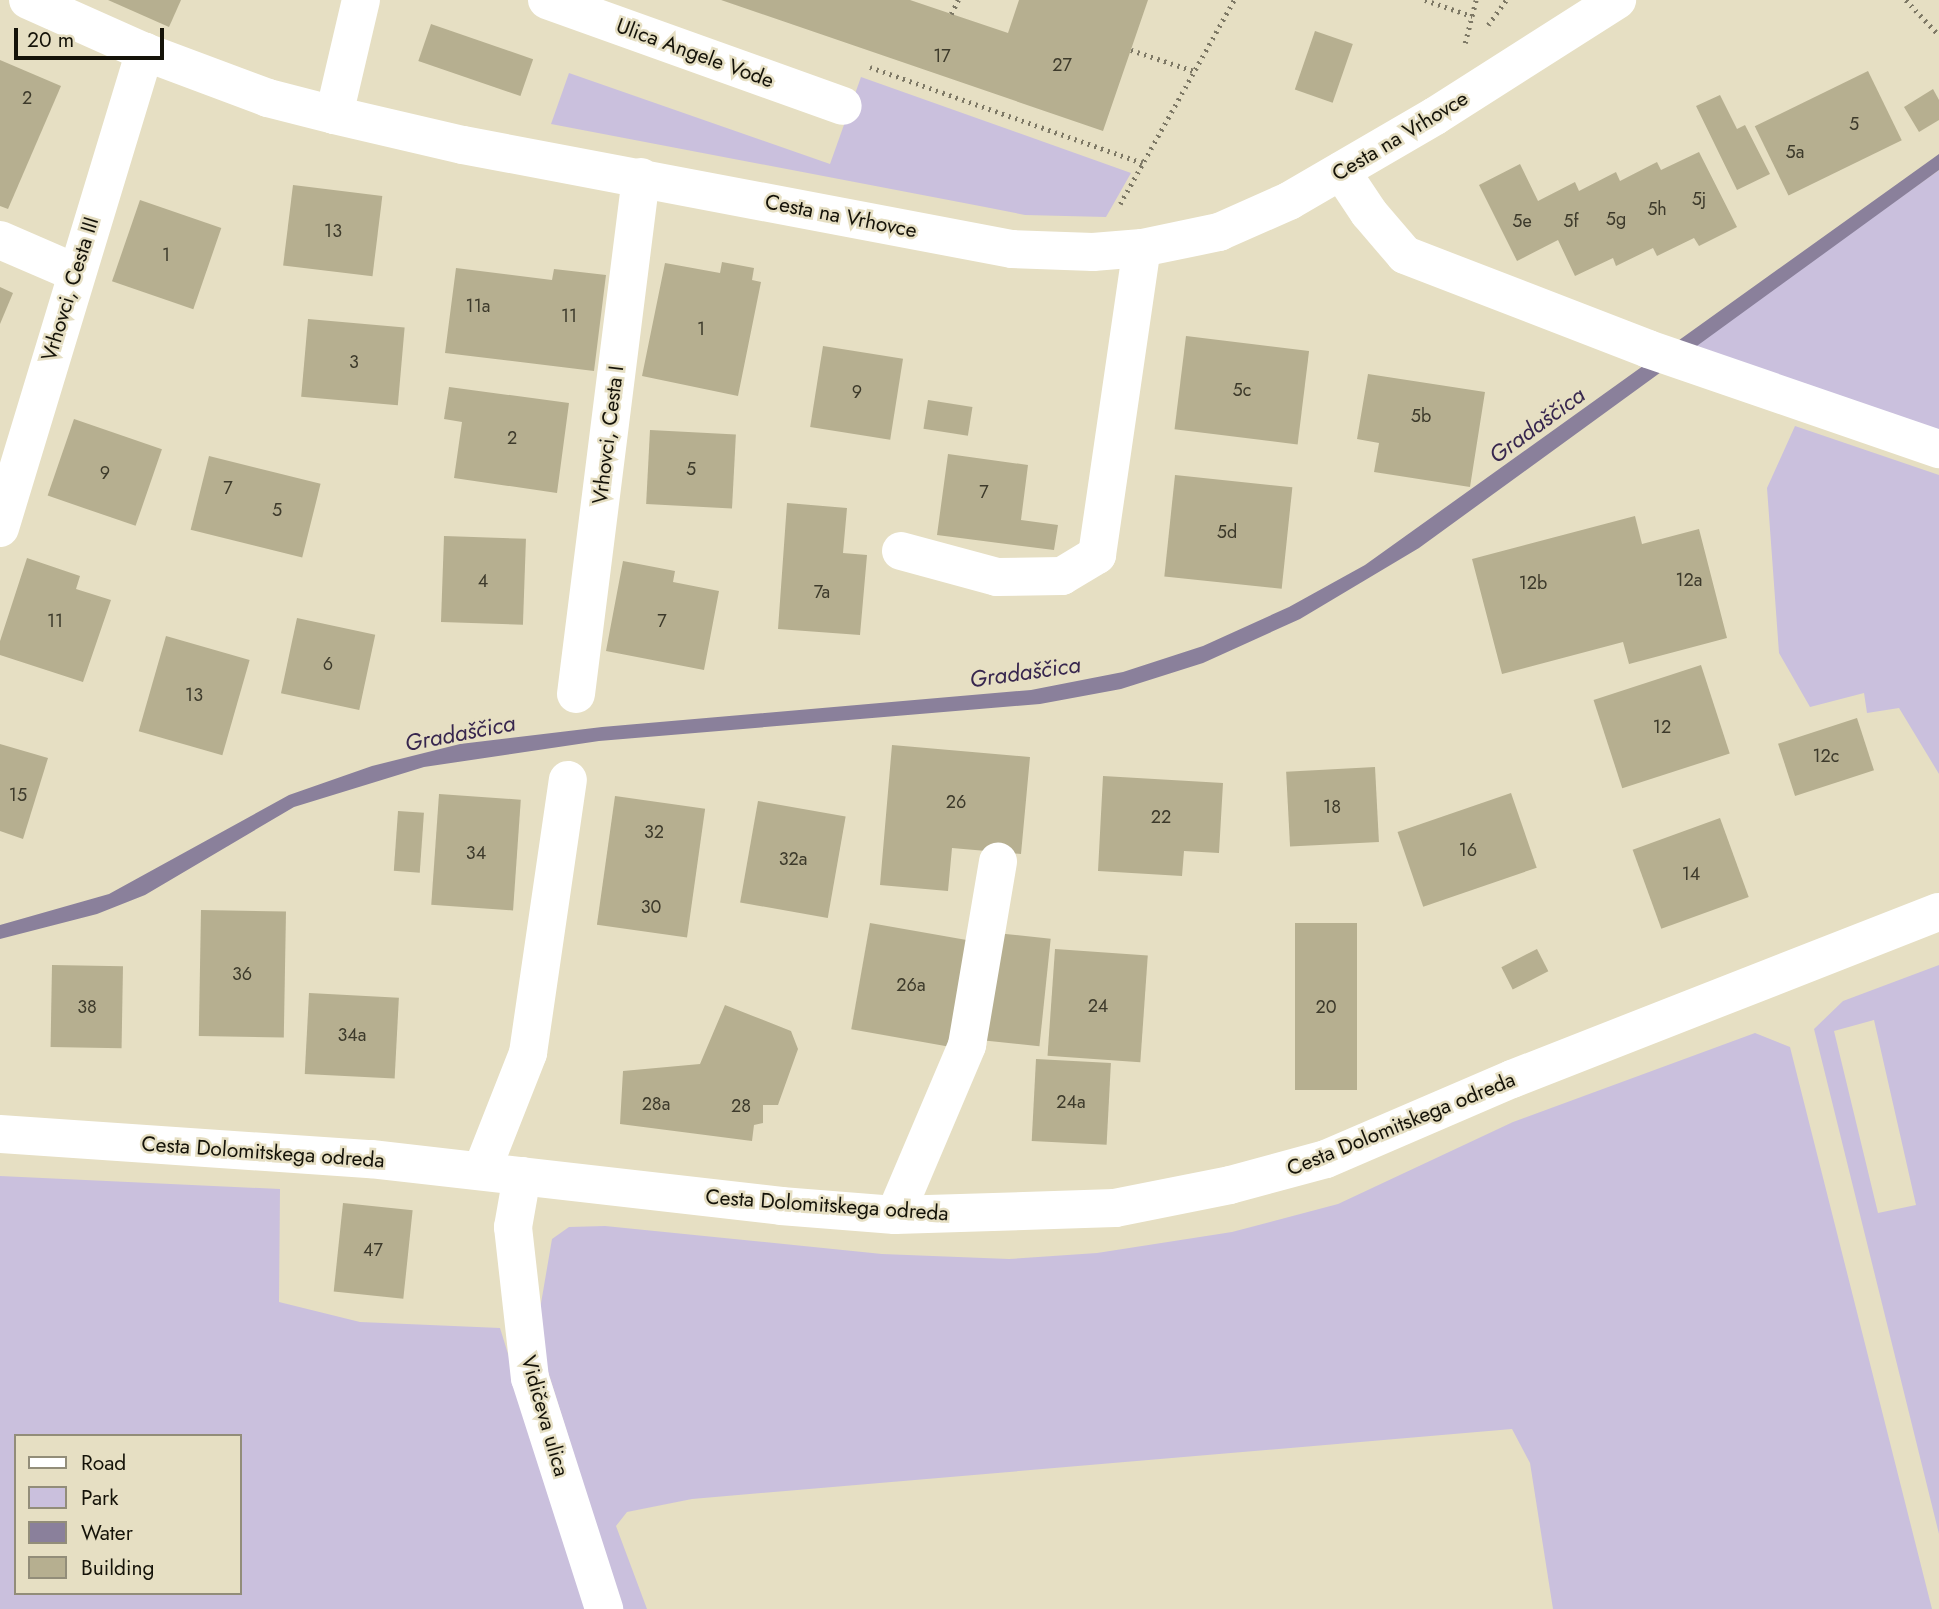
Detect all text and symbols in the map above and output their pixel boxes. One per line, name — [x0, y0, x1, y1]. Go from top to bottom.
street label: Ulica Angele Vode — [613, 13, 777, 93]
scale bar — [18, 14, 168, 58]
text: 20 m — [27, 25, 74, 55]
house number: 17 — [933, 45, 951, 67]
house number: 27 — [1052, 54, 1072, 76]
street label: Cesta na Vrhovce — [1327, 86, 1473, 186]
house number: 2 — [22, 87, 32, 109]
house number: 5 — [1849, 113, 1859, 135]
house number: 5a — [1786, 141, 1804, 163]
house number: 5j — [1692, 188, 1706, 210]
street label: Cesta na Vrhovce — [763, 189, 919, 243]
house number: 5h — [1647, 198, 1667, 220]
house number: 5g — [1606, 208, 1626, 230]
house number: 5e — [1512, 210, 1532, 232]
house number: 5f — [1563, 210, 1579, 232]
street label: Vrhovci, Cesta III — [36, 214, 104, 364]
house number: 13 — [324, 220, 342, 242]
house number: 1 — [162, 244, 170, 266]
house number: 11a — [466, 295, 490, 317]
house number: 11 — [561, 305, 577, 327]
house number: 1 — [697, 318, 705, 340]
house number: 3 — [349, 351, 359, 373]
street label: Vrhovci, Cesta I — [587, 364, 629, 506]
house number: 5c — [1233, 379, 1251, 401]
house number: 9 — [852, 381, 862, 403]
water label: Gradaščica — [1484, 381, 1590, 469]
house number: 5b — [1411, 405, 1431, 427]
house number: 2 — [507, 427, 517, 449]
house number: 5 — [686, 458, 696, 480]
house number: 9 — [100, 462, 110, 484]
house number: 7 — [223, 477, 233, 499]
house number: 7 — [979, 481, 989, 503]
house number: 5 — [272, 499, 282, 521]
house number: 5d — [1217, 521, 1237, 543]
house number: 12a — [1676, 569, 1702, 591]
house number: 4 — [478, 570, 488, 592]
house number: 12b — [1519, 572, 1547, 594]
house number: 7a — [814, 581, 830, 603]
house number: 11 — [47, 610, 63, 632]
house number: 7 — [657, 610, 667, 632]
water label: Gradaščica — [968, 651, 1082, 693]
house number: 6 — [323, 653, 333, 675]
house number: 13 — [185, 684, 203, 706]
water label: Gradaščica — [402, 709, 518, 757]
house number: 12 — [1653, 716, 1671, 738]
house number: 12c — [1813, 745, 1839, 767]
house number: 15 — [9, 784, 27, 806]
house number: 26 — [946, 791, 966, 813]
house number: 18 — [1323, 796, 1341, 818]
house number: 22 — [1151, 806, 1171, 828]
house number: 32 — [644, 821, 664, 843]
house number: 16 — [1459, 839, 1477, 861]
house number: 34 — [466, 842, 486, 864]
house number: 32a — [779, 848, 807, 870]
house number: 14 — [1682, 863, 1700, 885]
house number: 30 — [641, 896, 661, 918]
house number: 36 — [232, 963, 252, 985]
house number: 26a — [896, 974, 926, 996]
house number: 24 — [1088, 995, 1108, 1017]
house number: 38 — [77, 996, 97, 1018]
house number: 20 — [1315, 996, 1337, 1018]
house number: 34a — [338, 1024, 366, 1046]
street label: Cesta Dolomitskega odreda — [1283, 1067, 1519, 1181]
house number: 24a — [1056, 1091, 1086, 1113]
house number: 28a — [642, 1093, 670, 1115]
house number: 28 — [731, 1095, 751, 1117]
street label: Cesta Dolomitskega odreda — [141, 1131, 385, 1173]
street label: Cesta Dolomitskega odreda — [705, 1184, 949, 1226]
house number: 47 — [363, 1239, 383, 1261]
street label: Vidičeva ulica — [516, 1353, 574, 1479]
legend — [14, 1434, 242, 1595]
text: Road — [81, 1448, 126, 1478]
text: Park — [81, 1483, 118, 1513]
text: Water — [81, 1518, 133, 1548]
text: Building — [81, 1553, 154, 1583]

